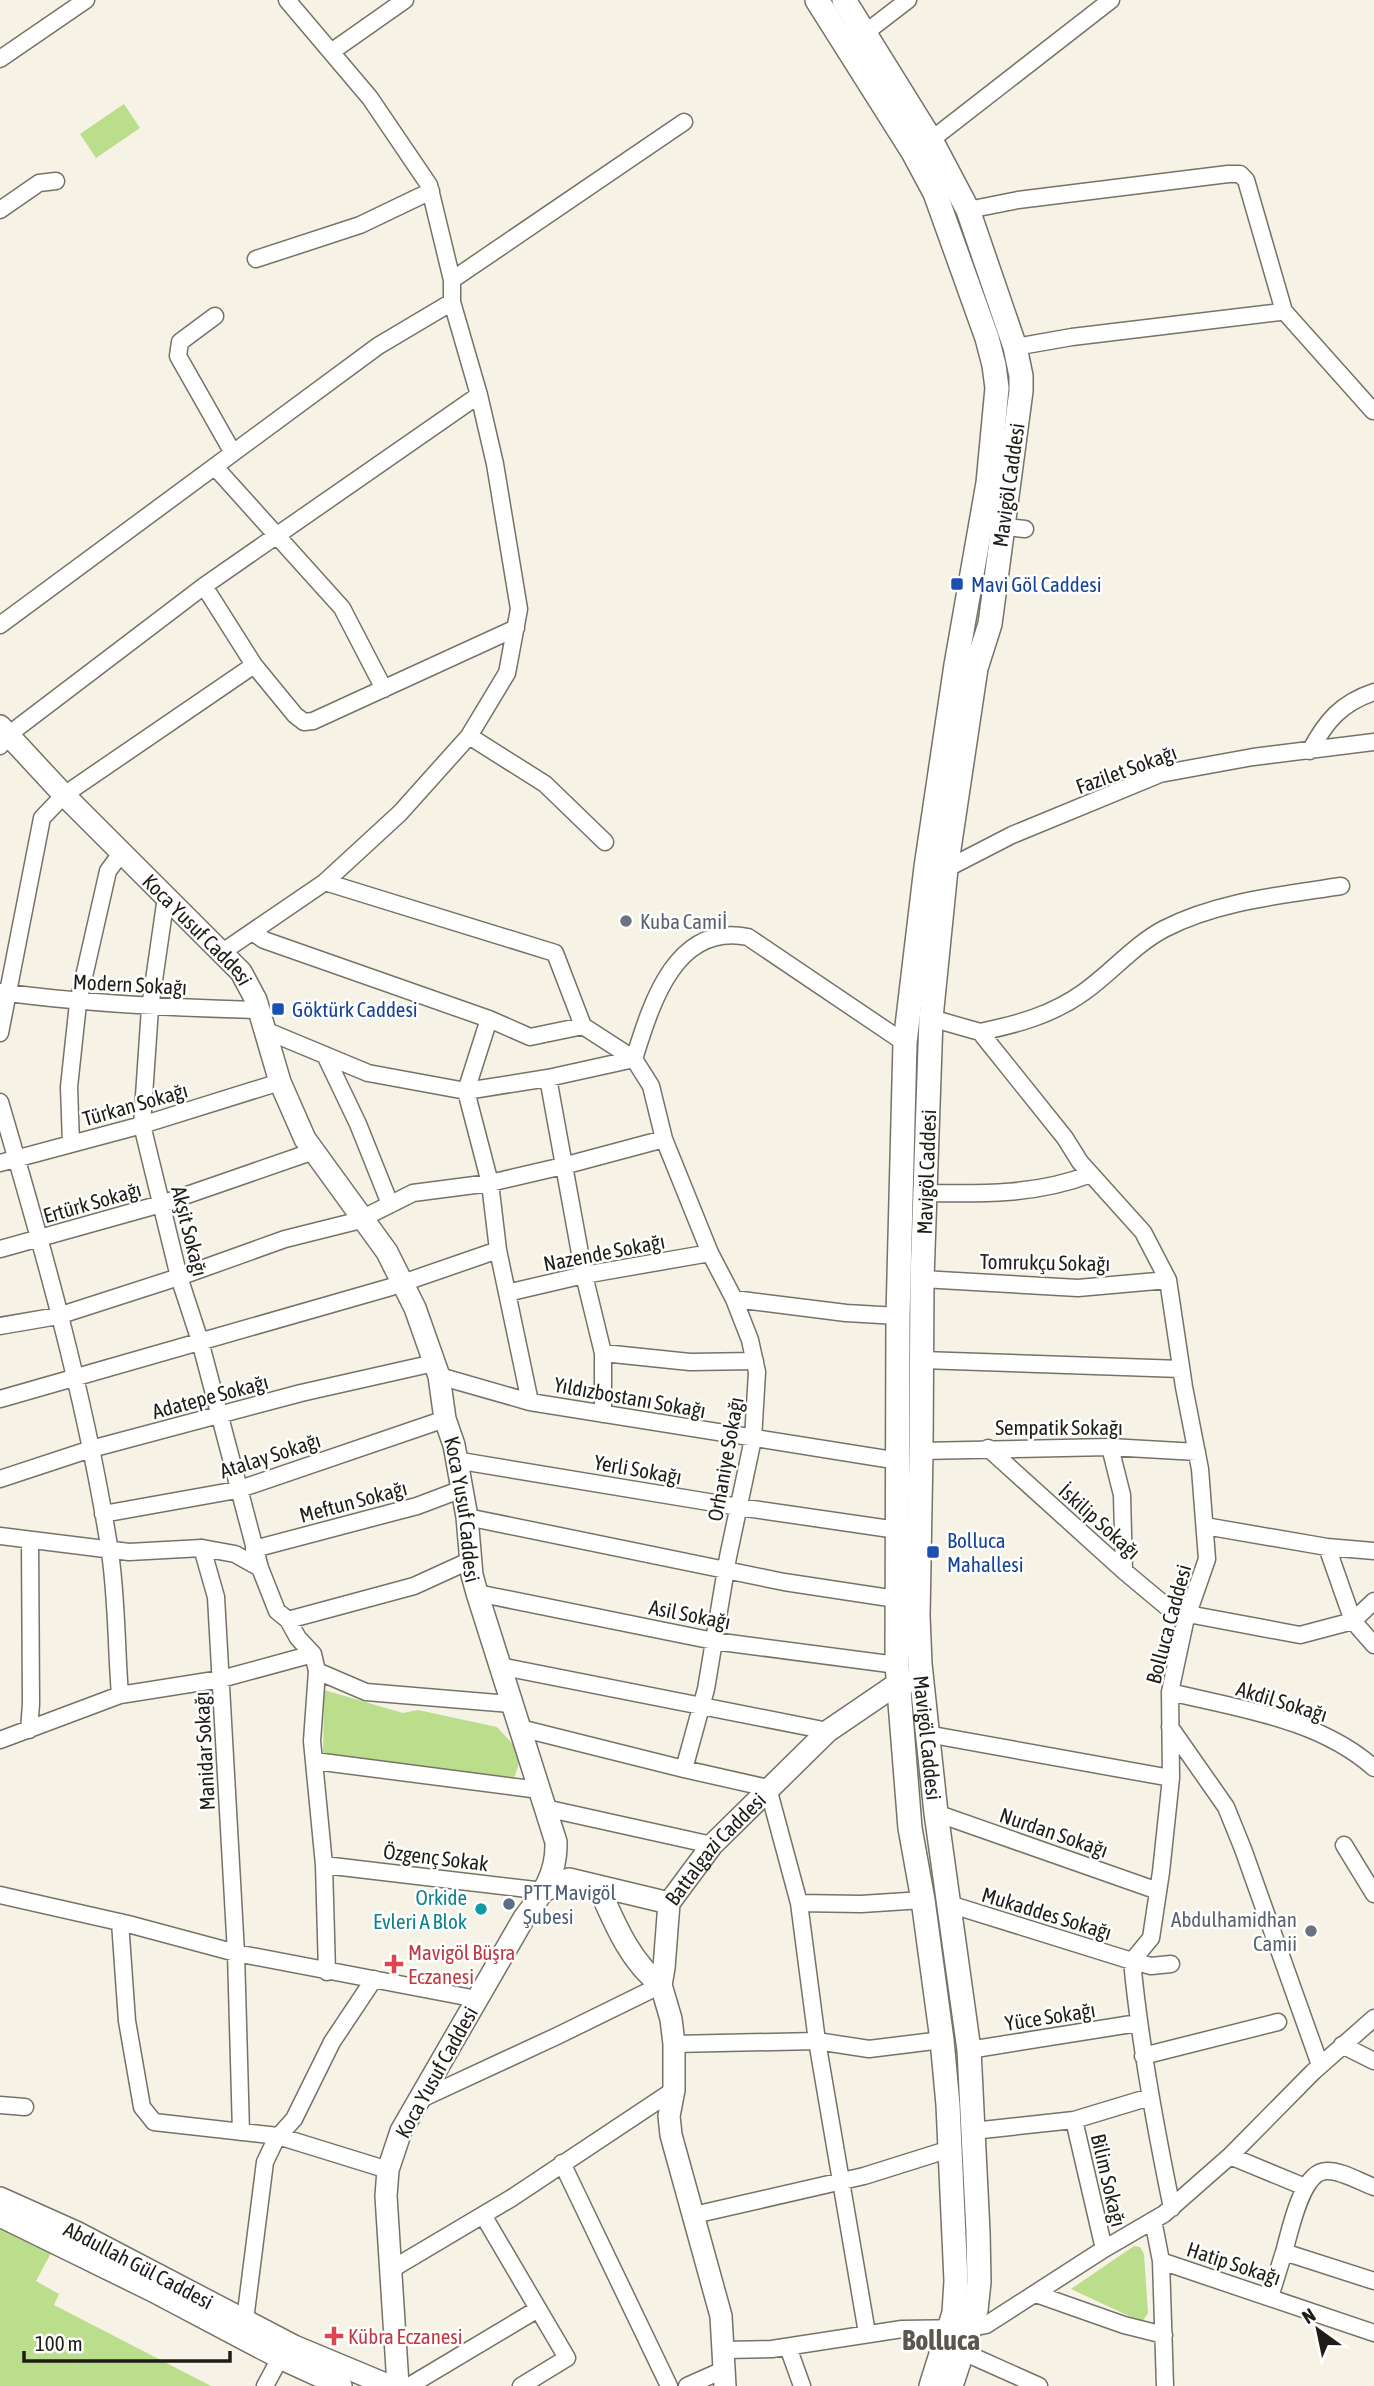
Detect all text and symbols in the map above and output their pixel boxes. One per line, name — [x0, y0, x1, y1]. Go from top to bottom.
street label: Mavigöl Caddesi — [987, 421, 1029, 549]
place label: Mavi Göl Caddesi — [971, 572, 1102, 596]
marker: Mavi Göl Caddesi — [949, 576, 965, 592]
street label: Fazilet Sokağı — [1072, 740, 1180, 798]
street label: Koca Yusuf Caddesi — [138, 869, 258, 989]
place label: Kuba Camiİ — [640, 909, 727, 933]
marker: Kuba Camiİ — [618, 913, 634, 929]
street label: Modern Sokağı — [72, 969, 188, 999]
place label: Göktürk Caddesi — [292, 997, 418, 1021]
marker: Göktürk Caddesi — [270, 1001, 286, 1017]
street label: Türkan Sokağı — [80, 1078, 190, 1130]
street label: Mavigöl Caddesi — [912, 1109, 940, 1235]
street label: Ertürk Sokağı — [40, 1177, 144, 1227]
street label: Akşit Sokağı — [167, 1183, 213, 1279]
street label: Nazende Sokağı — [541, 1228, 667, 1276]
street label: Tomrukçu Sokağı — [980, 1249, 1110, 1275]
street label: Adatepe Sokağı — [149, 1369, 271, 1423]
street label: Yıldızbostanı Sokağı — [552, 1372, 708, 1422]
street label: Orhaniye Sokağı — [702, 1395, 748, 1523]
street label: Sempatik Sokağı — [995, 1415, 1123, 1439]
street label: Atalay Sokağı — [217, 1427, 323, 1483]
street label: Koca Yusuf Caddesi — [440, 1433, 485, 1585]
street label: Yerli Sokağı — [592, 1449, 684, 1489]
street label: Meftun Sokağı — [297, 1475, 409, 1527]
street label: İskilip Sokağı — [1054, 1478, 1146, 1564]
place label: Bolluca Mahallesi — [947, 1528, 1023, 1576]
marker: Bolluca Mahallesi — [925, 1544, 941, 1560]
street label: Bolluca Caddesi — [1141, 1562, 1195, 1686]
street label: Asil Sokağı — [647, 1594, 733, 1634]
street label: Mavigöl Caddesi — [909, 1674, 947, 1801]
street label: Akdil Sokağı — [1234, 1676, 1330, 1726]
street label: Manidar Sokağı — [189, 1691, 219, 1811]
street label: Battalgazi Caddesi — [660, 1787, 770, 1910]
street label: Nurdan Sokağı — [997, 1802, 1111, 1862]
street label: Özgenç Sokak — [382, 1839, 490, 1875]
place label: PTT Mavigöl Şubesi — [523, 1880, 616, 1928]
street label: Mukaddes Sokağı — [979, 1882, 1115, 1944]
place label: Orkide Evleri A Blok — [373, 1885, 467, 1933]
marker: PTT Mavigöl Şubesi — [501, 1896, 517, 1912]
marker: Orkide Evleri A Blok — [473, 1901, 489, 1917]
place label: Abdulhamidhan Camii — [1171, 1907, 1297, 1955]
marker: Abdulhamidhan Camii — [1303, 1923, 1319, 1939]
place label: Mavigöl Büşra Eczanesi — [408, 1940, 515, 1988]
marker: Mavigöl Büşra Eczanesi — [386, 1956, 402, 1972]
street label: Yüce Sokağı — [1003, 1997, 1097, 2035]
street label: Koca Yusuf Caddesi — [390, 2002, 482, 2142]
street label: Bilim Sokağı — [1087, 2131, 1131, 2229]
street label: Abdullah Gül Caddesi — [60, 2216, 217, 2314]
street label: Hatip Sokağı — [1184, 2237, 1284, 2289]
north arrow — [1283, 2295, 1353, 2365]
text: N — [1298, 2303, 1319, 2328]
scale bar — [24, 2320, 231, 2364]
place label: Kübra Eczanesi — [348, 2324, 463, 2348]
district label: Bolluca — [902, 2324, 980, 2356]
marker: Kübra Eczanesi — [326, 2328, 342, 2344]
text: 100 m — [35, 2331, 83, 2355]

